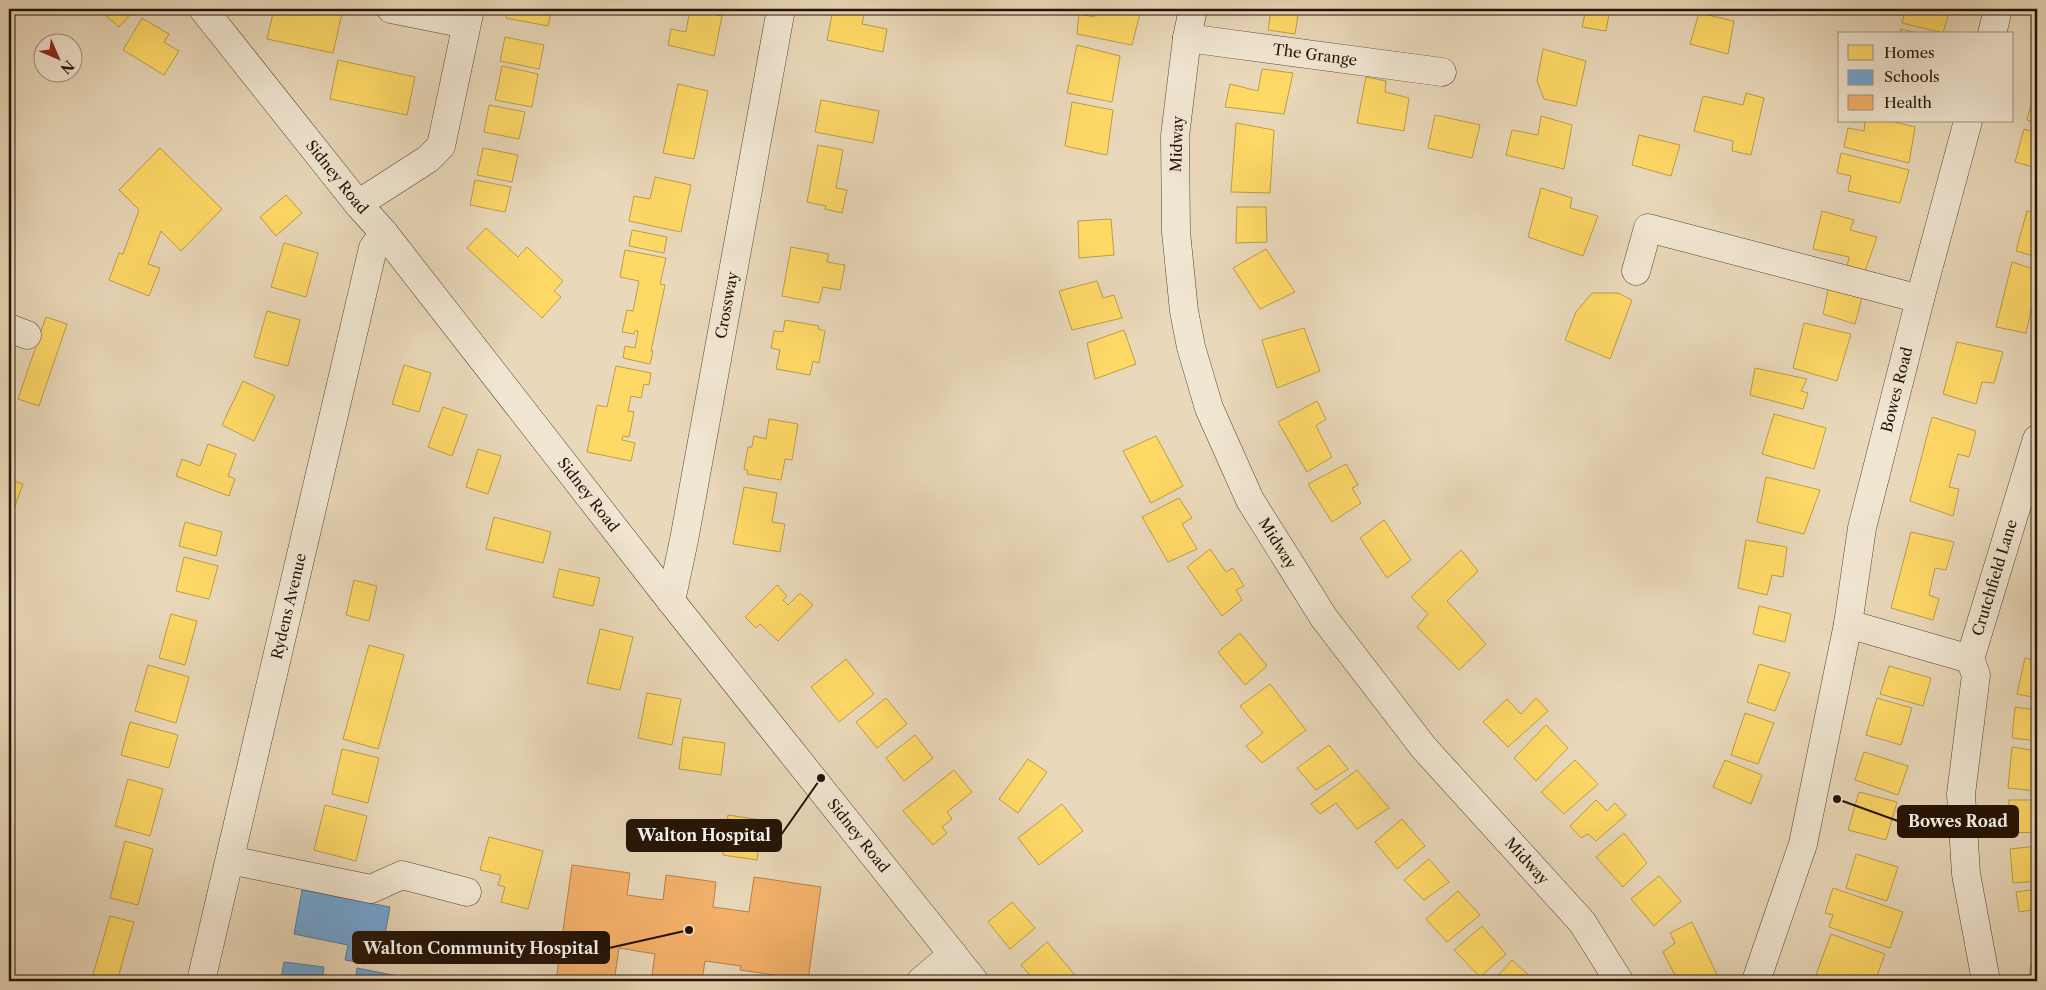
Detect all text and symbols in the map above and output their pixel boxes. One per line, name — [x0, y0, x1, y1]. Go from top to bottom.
north arrow — [32, 32, 82, 82]
legend — [1838, 32, 2014, 122]
street label: The Grange — [1272, 40, 1358, 70]
text: Homes — [1884, 43, 1935, 62]
text: N — [57, 57, 78, 78]
text: Schools — [1884, 67, 1940, 86]
text: Health — [1884, 93, 1933, 112]
street label: Midway — [1166, 115, 1187, 173]
street label: Sidney Road — [302, 136, 372, 218]
street label: Crossway — [711, 269, 742, 340]
street label: Bowes Road — [1877, 345, 1916, 434]
street label: Sidney Road — [554, 453, 623, 535]
street label: Midway — [1255, 514, 1301, 573]
street label: Crutchfield Lane — [1968, 517, 2021, 638]
street label: Rydens Avenue — [267, 551, 310, 661]
street label: Sidney Road — [823, 795, 894, 876]
callout: Bowes Road — [1898, 806, 2018, 837]
text: Bowes Road — [1908, 811, 2008, 831]
callout: Walton Hospital — [627, 820, 781, 851]
text: Walton Hospital — [636, 825, 771, 845]
street label: Midway — [1501, 834, 1554, 889]
callout: Walton Community Hospital — [353, 932, 609, 963]
text: Walton Community Hospital — [362, 938, 599, 958]

